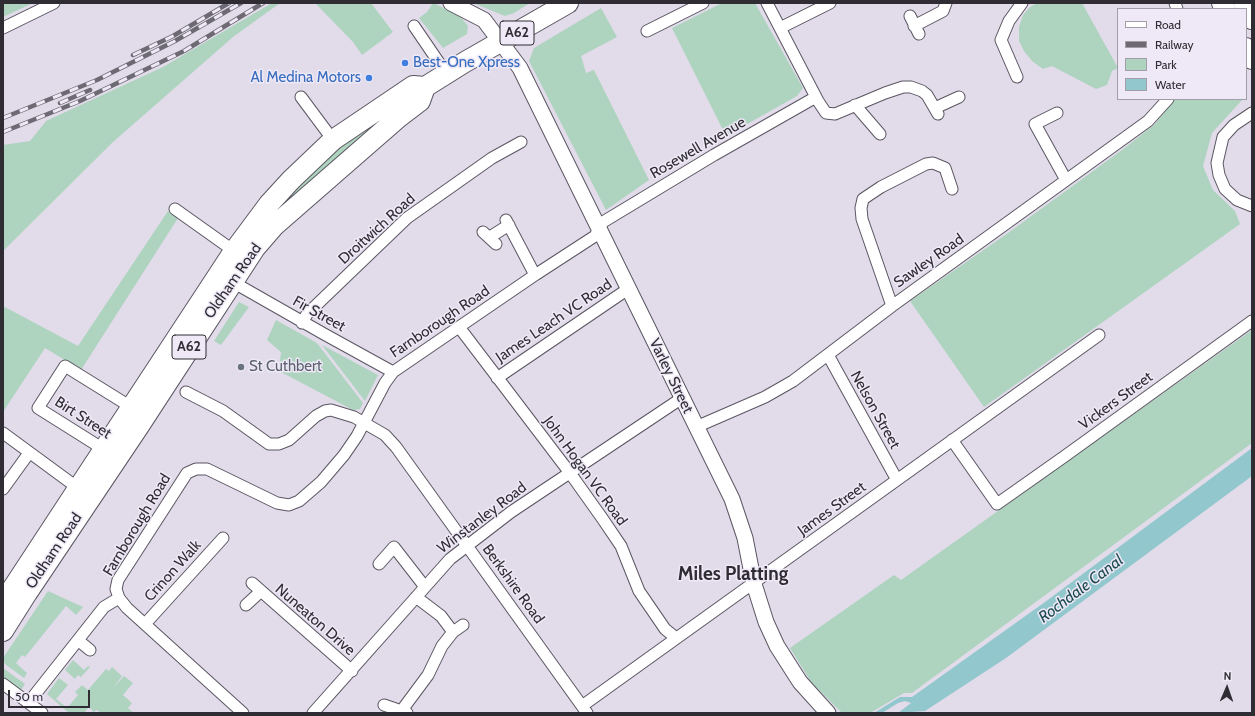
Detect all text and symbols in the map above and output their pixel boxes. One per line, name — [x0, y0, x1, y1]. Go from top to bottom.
legend — [1117, 8, 1247, 100]
text: Road — [1155, 17, 1181, 32]
road number: A62 — [500, 21, 534, 45]
text: Railway — [1155, 37, 1193, 52]
place label: Best-One Xpress — [413, 54, 520, 72]
text: Park — [1155, 57, 1177, 72]
marker: Best-One Xpress — [400, 58, 410, 68]
place label: Al Medina Motors — [250, 69, 361, 87]
marker: Al Medina Motors — [364, 73, 374, 83]
text: Water — [1155, 77, 1185, 92]
street label: Rosewell Avenue — [647, 113, 749, 183]
street label: Droitwich Road — [335, 190, 419, 268]
street label: Sawley Road — [891, 230, 967, 292]
street label: Oldham Road — [200, 240, 266, 322]
street label: James Leach VC Road — [493, 276, 615, 366]
street label: Farnborough Road — [387, 282, 493, 362]
street label: Fir Street — [289, 292, 349, 336]
road number: A62 — [172, 335, 206, 359]
street label: Varley Street — [645, 336, 697, 416]
place label: St Cuthbert — [249, 358, 322, 376]
marker: St Cuthbert — [236, 362, 246, 372]
street label: Nelson Street — [846, 368, 904, 452]
street label: Vickers Street — [1076, 368, 1156, 434]
street label: Birt Street — [51, 393, 115, 443]
street label: John Hogan VC Road — [539, 413, 631, 529]
street label: Farnborough Road — [99, 471, 175, 579]
street label: James Street — [794, 478, 870, 540]
street label: Winstanley Road — [434, 479, 530, 557]
street label: Oldham Road — [22, 510, 86, 592]
street label: Crinon Walk — [141, 537, 205, 605]
street label: Berkshire Road — [478, 541, 548, 627]
water label: Rochdale Canal — [1035, 551, 1127, 627]
district label: Miles Platting — [678, 563, 788, 585]
street label: Nuneaton Drive — [271, 580, 359, 660]
north arrow — [1207, 668, 1247, 708]
text: N — [1223, 669, 1232, 683]
scale bar — [10, 682, 92, 708]
text: 50 m — [15, 689, 43, 704]

